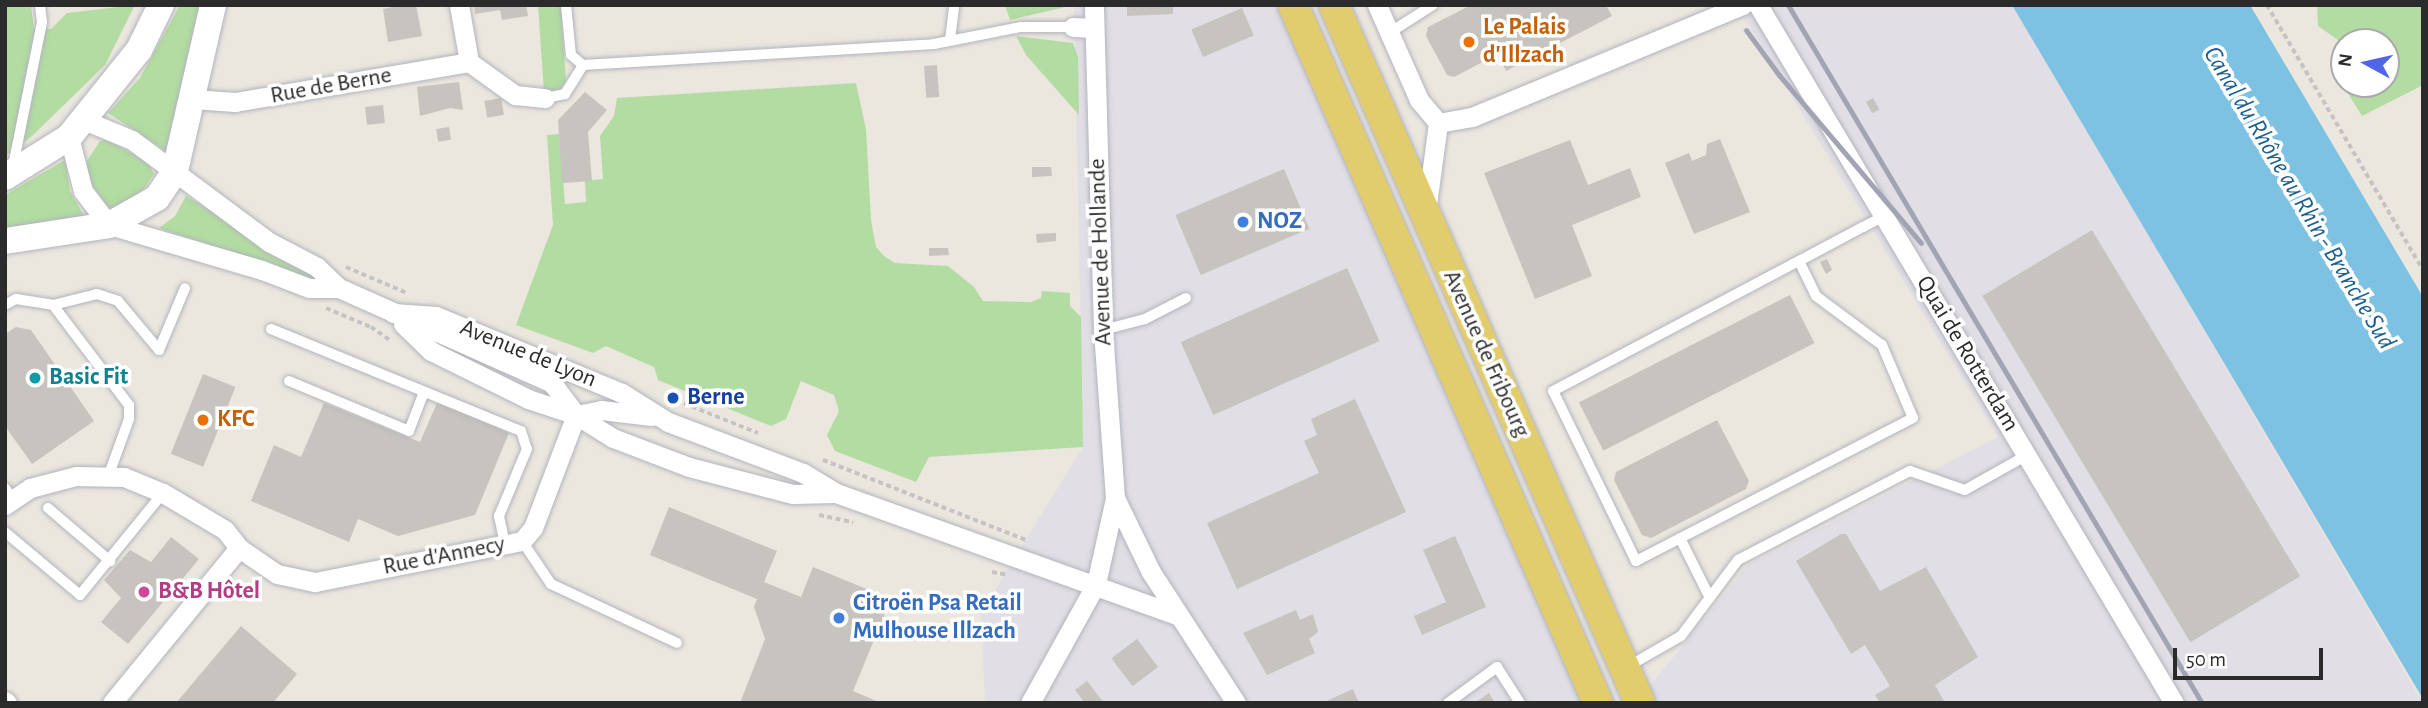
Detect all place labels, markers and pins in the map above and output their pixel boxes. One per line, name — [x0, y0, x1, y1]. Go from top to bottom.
place label: Le Palais d'Illzach — [1483, 14, 1566, 70]
marker: Le Palais d'Illzach — [1461, 34, 1477, 50]
place label: NOZ — [1257, 208, 1302, 236]
marker: NOZ — [1235, 214, 1251, 230]
place label: Basic Fit — [49, 364, 128, 392]
marker: Basic Fit — [27, 370, 43, 386]
place label: Berne — [687, 384, 744, 412]
marker: Berne — [665, 390, 681, 406]
place label: KFC — [217, 406, 254, 434]
marker: KFC — [195, 412, 211, 428]
place label: B&B Hôtel — [158, 578, 260, 606]
marker: B&B Hôtel — [136, 584, 152, 600]
place label: Citroën Psa Retail Mulhouse Illzach — [853, 590, 1022, 646]
marker: Citroën Psa Retail Mulhouse Illzach — [831, 610, 847, 626]

